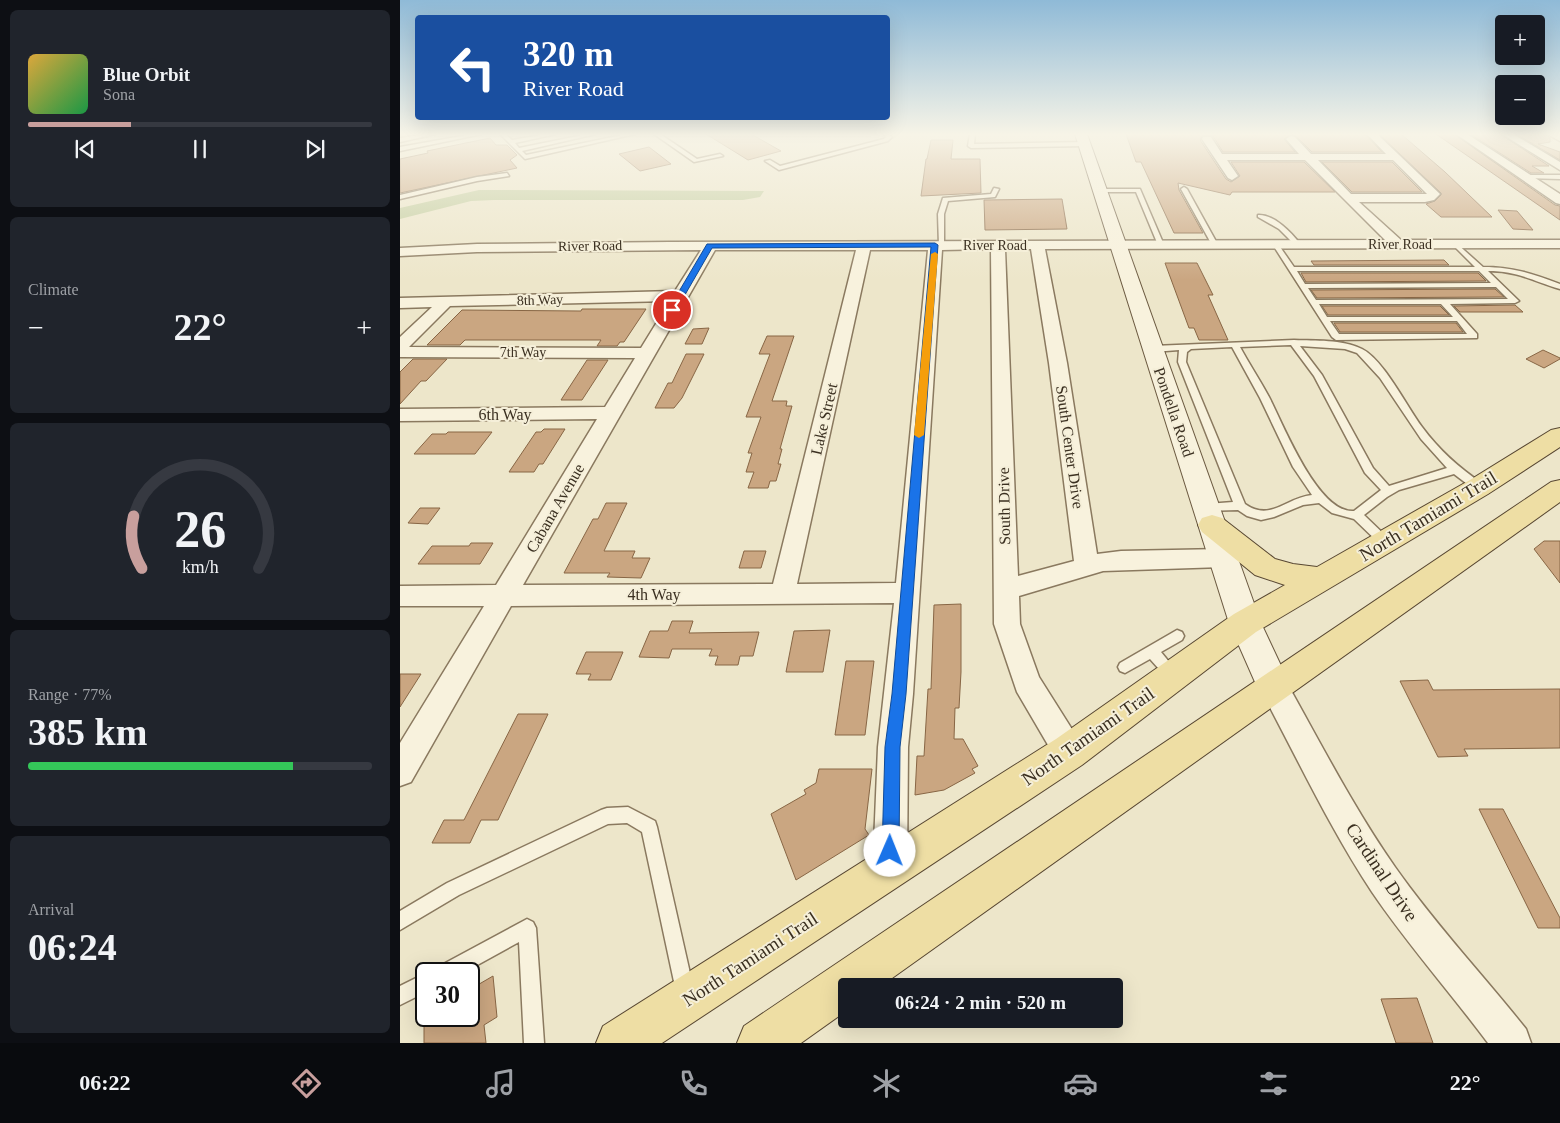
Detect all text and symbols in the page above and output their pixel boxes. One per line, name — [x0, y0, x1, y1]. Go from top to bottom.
map controls — [1495, 15, 1545, 125]
button: + — [1495, 15, 1545, 65]
icon: left — [440, 35, 505, 100]
text: 320 m — [523, 35, 613, 74]
text: Blue Orbit — [103, 64, 190, 85]
button: − — [1495, 75, 1545, 125]
text: River Road — [523, 76, 624, 101]
text: Sona — [103, 86, 135, 103]
icon: previous — [71, 135, 99, 163]
icon: pause — [186, 135, 214, 163]
icon: next — [301, 135, 329, 163]
street label: River Road — [1368, 237, 1432, 252]
street label: River Road — [558, 238, 622, 254]
street label: River Road — [963, 238, 1027, 253]
text: Climate — [28, 281, 79, 298]
pin — [651, 289, 693, 331]
street label: 8th Way — [517, 292, 563, 308]
icon: arrive — [658, 296, 686, 324]
text: 22° — [173, 306, 227, 348]
text: − — [28, 312, 44, 343]
text: + — [356, 312, 372, 343]
street label: 7th Way — [500, 345, 546, 360]
street label: Pondella Road — [1151, 365, 1197, 459]
street label: Lake Street — [807, 381, 841, 457]
street label: South Center Drive — [1053, 384, 1087, 510]
street label: 6th Way — [478, 406, 532, 424]
street label: Cabana Avenue — [523, 461, 587, 555]
street label: South Drive — [995, 467, 1013, 545]
street label: North Tamiami Trail — [1355, 467, 1501, 565]
text: 26 — [174, 501, 226, 558]
text: km/h — [182, 557, 218, 577]
street label: 4th Way — [627, 586, 681, 604]
street label: North Tamiami Trail — [1018, 682, 1158, 790]
text: Range · 77% — [28, 686, 112, 703]
text: 385 km — [28, 711, 147, 753]
street label: Cardinal Drive — [1342, 819, 1422, 925]
position arrow — [863, 824, 915, 876]
text: Arrival — [28, 901, 74, 918]
street label: North Tamiami Trail — [679, 908, 821, 1010]
text: 06:24 — [28, 926, 117, 968]
speed limit sign: 30 — [415, 962, 480, 1027]
text: 06:24 · 2 min · 520 m — [895, 992, 1066, 1013]
icon: directions — [289, 1066, 324, 1101]
icon: music — [483, 1066, 518, 1101]
icon: phone — [676, 1066, 711, 1101]
icon: climate — [869, 1066, 904, 1101]
icon: car — [1063, 1066, 1098, 1101]
icon: filters — [1256, 1066, 1291, 1101]
text: 06:22 — [79, 1070, 131, 1095]
text: 22° — [1450, 1070, 1481, 1095]

